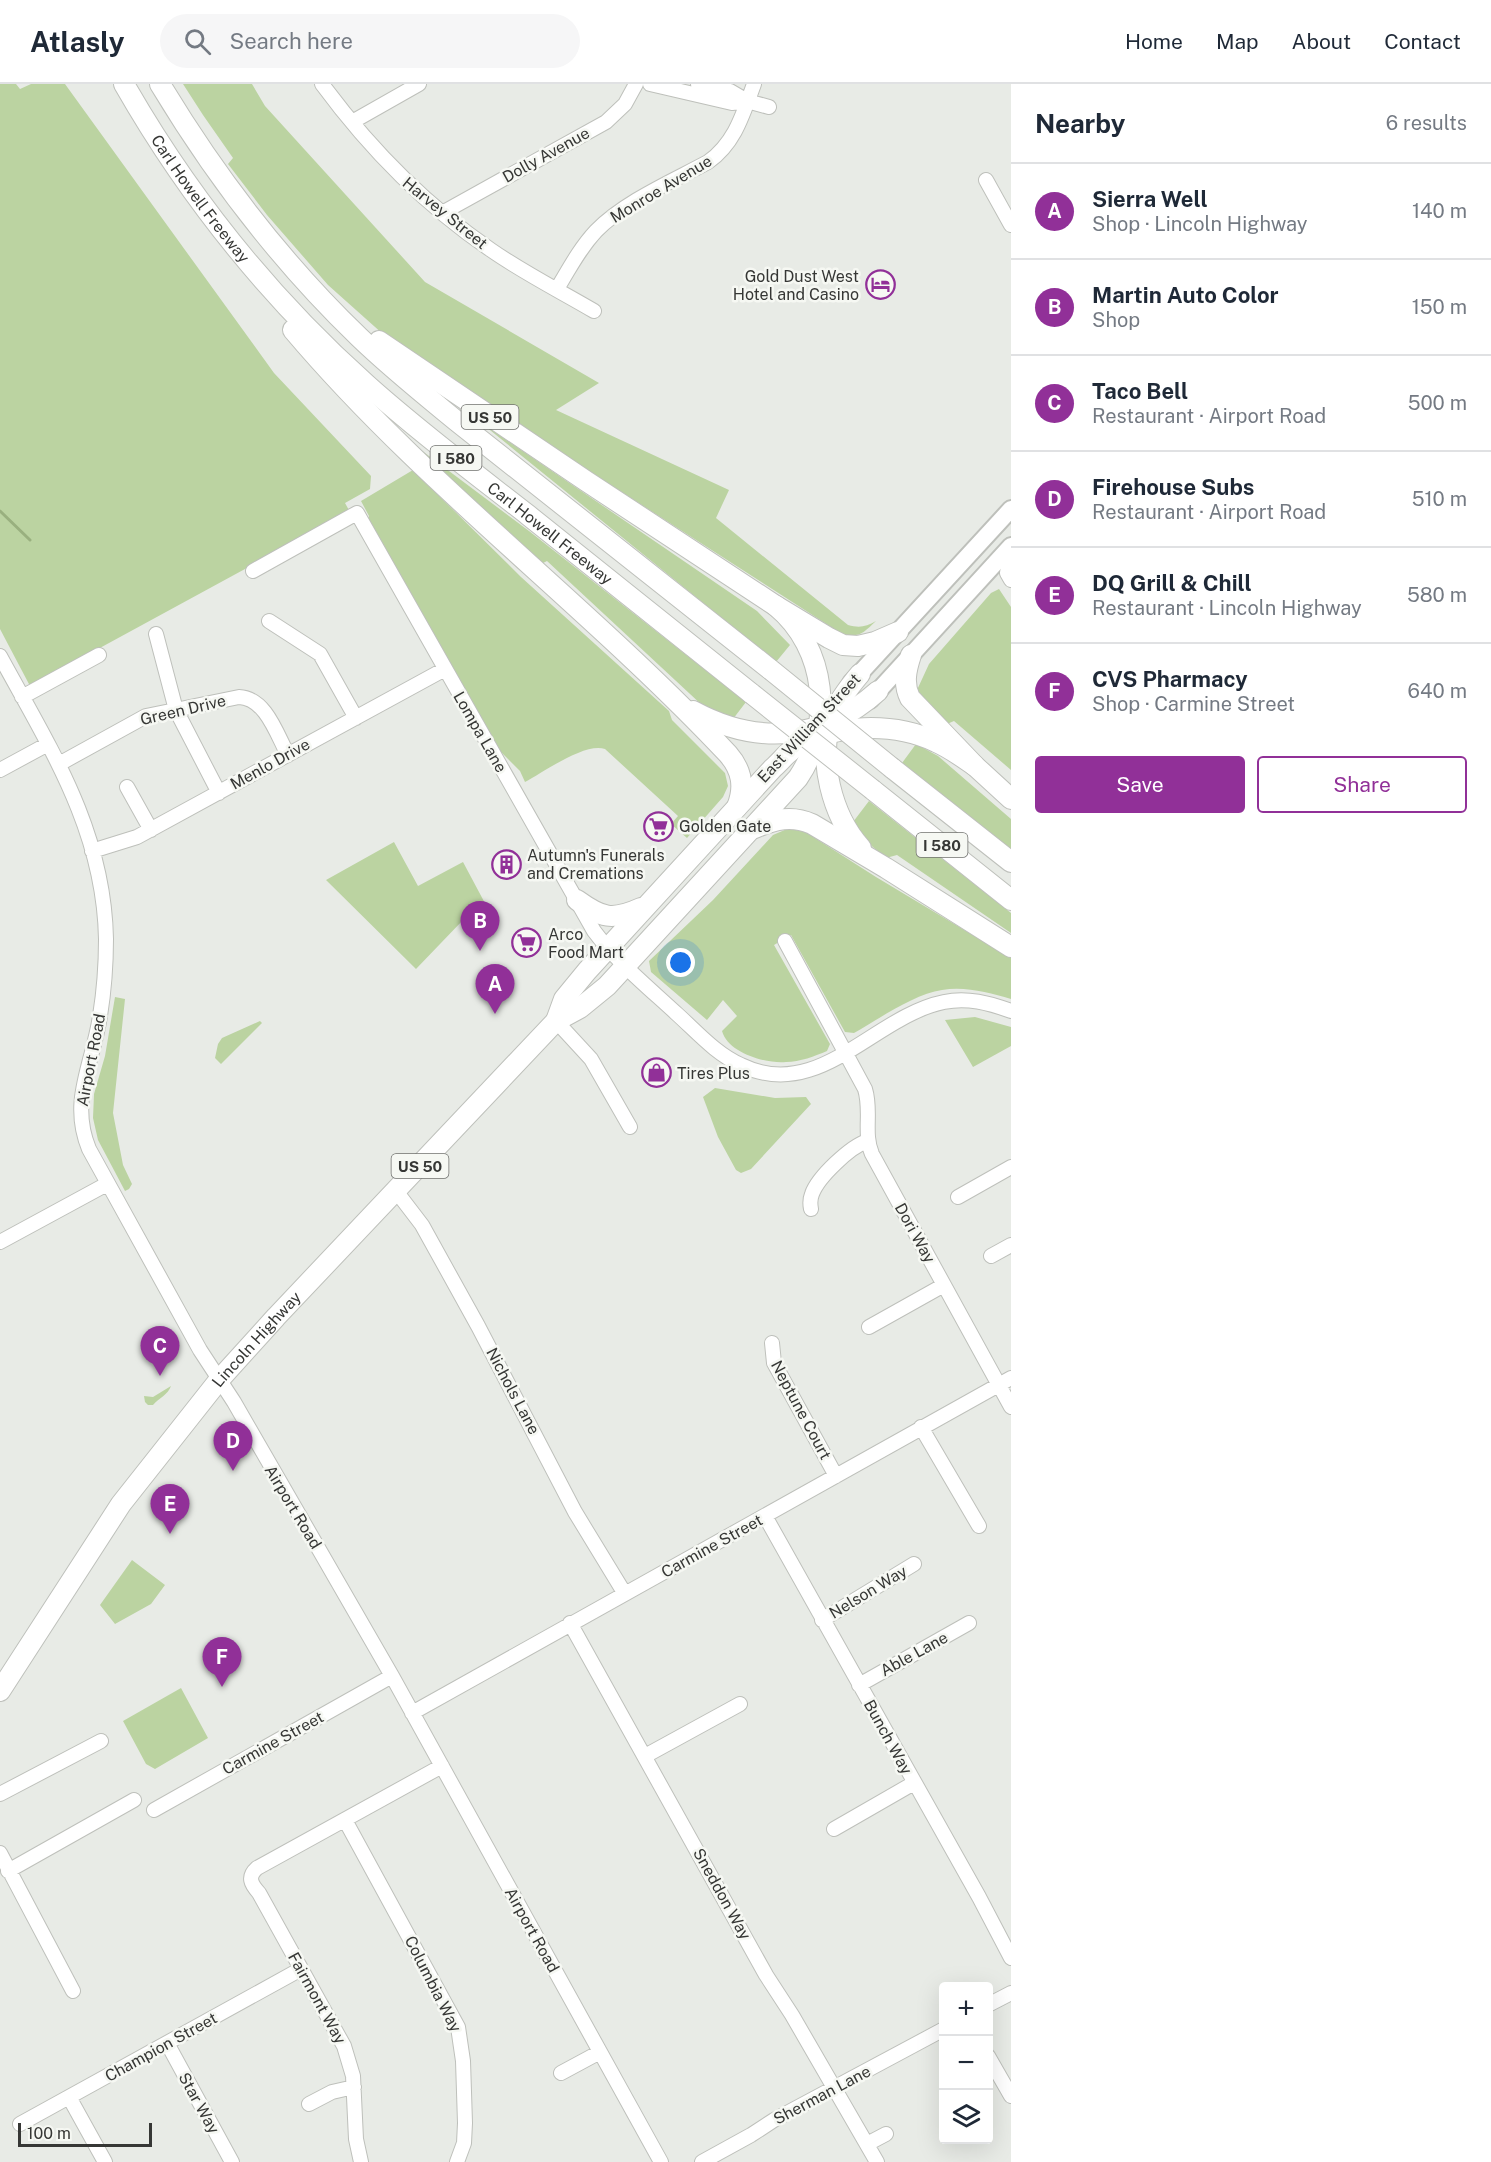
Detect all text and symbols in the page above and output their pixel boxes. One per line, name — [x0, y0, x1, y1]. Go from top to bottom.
search box — [160, 14, 580, 68]
text: Atlasly — [30, 25, 124, 58]
icon: search — [181, 25, 214, 58]
text: Search here — [229, 28, 353, 54]
text: Home — [1125, 29, 1183, 54]
text: Map — [1216, 29, 1259, 54]
text: About — [1292, 29, 1351, 54]
text: Contact — [1384, 29, 1461, 54]
text: Nearby — [1035, 108, 1125, 139]
text: 6 results — [1386, 111, 1467, 135]
street label: Dolly Avenue — [499, 123, 593, 187]
street label: Carl Howell Freeway — [148, 131, 254, 267]
street label: Monroe Avenue — [607, 151, 715, 227]
street label: Harvey Street — [399, 173, 491, 253]
text: Sierra Well — [1092, 186, 1208, 212]
text: A — [1047, 199, 1062, 223]
text: 140 m — [1412, 199, 1467, 223]
text: Shop · Lincoln Highway — [1092, 212, 1308, 236]
place label: Gold Dust West Hotel and Casino — [733, 267, 859, 304]
hotel icon: Gold Dust West Hotel and Casino — [864, 269, 896, 301]
text: Martin Auto Color — [1092, 282, 1279, 308]
text: B — [1048, 295, 1061, 319]
text: 150 m — [1412, 295, 1467, 319]
text: Shop — [1092, 308, 1140, 332]
text: Taco Bell — [1092, 378, 1188, 404]
text: C — [1047, 391, 1062, 415]
text: 500 m — [1408, 391, 1467, 415]
text: Restaurant · Airport Road — [1092, 404, 1326, 428]
road number: US 50 — [462, 405, 518, 429]
road number: I 580 — [430, 446, 482, 470]
text: Firehouse Subs — [1092, 474, 1254, 500]
street label: Carl Howell Freeway — [484, 478, 617, 589]
text: D — [1047, 487, 1062, 511]
text: 510 m — [1412, 487, 1467, 511]
text: Restaurant · Airport Road — [1092, 500, 1326, 524]
text: DQ Grill & Chill — [1092, 570, 1252, 596]
text: E — [1048, 583, 1061, 607]
text: 580 m — [1407, 583, 1467, 607]
text: Restaurant · Lincoln Highway — [1092, 596, 1362, 620]
text: CVS Pharmacy — [1092, 666, 1248, 692]
street label: East William Street — [754, 670, 864, 786]
text: F — [1048, 679, 1061, 703]
text: 640 m — [1408, 679, 1467, 703]
street label: Lompa Lane — [449, 688, 511, 776]
street label: Green Drive — [138, 691, 228, 729]
text: Shop · Carmine Street — [1092, 692, 1295, 716]
street label: Menlo Drive — [227, 734, 313, 794]
button: Save — [1035, 756, 1245, 813]
button: Share — [1257, 756, 1467, 813]
supermarket icon: Golden Gate — [642, 810, 674, 842]
place label: Golden Gate — [679, 817, 771, 836]
road number: I 580 — [916, 833, 968, 857]
place label: Autumn's Funerals and Cremations — [527, 846, 665, 883]
building icon: Autumn's Funerals and Cremations — [490, 848, 522, 880]
pin: B — [460, 902, 500, 951]
place label: Arco Food Mart — [548, 925, 624, 962]
supermarket icon: Arco Food Mart — [511, 927, 543, 959]
your location — [666, 948, 695, 977]
pin: A — [476, 964, 514, 1014]
street label: Airport Road — [73, 1012, 109, 1108]
shop icon: Tires Plus — [640, 1057, 672, 1089]
place label: Tires Plus — [677, 1064, 750, 1083]
road number: US 50 — [392, 1154, 448, 1178]
street label: Dori Way — [891, 1200, 939, 1267]
street label: Lincoln Highway — [208, 1287, 305, 1391]
pin: C — [140, 1326, 180, 1376]
street label: Nichols Lane — [482, 1344, 544, 1438]
street label: Neptune Court — [767, 1357, 835, 1463]
pin: D — [214, 1422, 252, 1471]
street label: Airport Road — [261, 1462, 325, 1552]
pin: E — [150, 1484, 190, 1534]
street label: Carmine Street — [658, 1510, 766, 1582]
street label: Nelson Way — [826, 1561, 911, 1623]
street label: Able Lane — [877, 1628, 951, 1680]
pin: F — [202, 1638, 242, 1687]
street label: Bunch Way — [860, 1696, 916, 1778]
street label: Carmine Street — [219, 1707, 327, 1779]
street label: Sneddon Way — [689, 1845, 755, 1943]
street label: Airport Road — [501, 1884, 563, 1976]
street label: Columbia Way — [401, 1933, 466, 2036]
street label: Fairmont Way — [284, 1949, 350, 2047]
map controls — [939, 1982, 993, 2144]
button: + — [939, 1982, 993, 2036]
street label: Champion Street — [102, 2008, 220, 2086]
button: − — [939, 2036, 993, 2090]
street label: Sherman Lane — [770, 2061, 874, 2129]
street label: Star Way — [174, 2069, 224, 2137]
button: layers — [939, 2090, 993, 2144]
scale bar — [18, 2120, 152, 2148]
text: 100 m — [27, 2124, 71, 2143]

